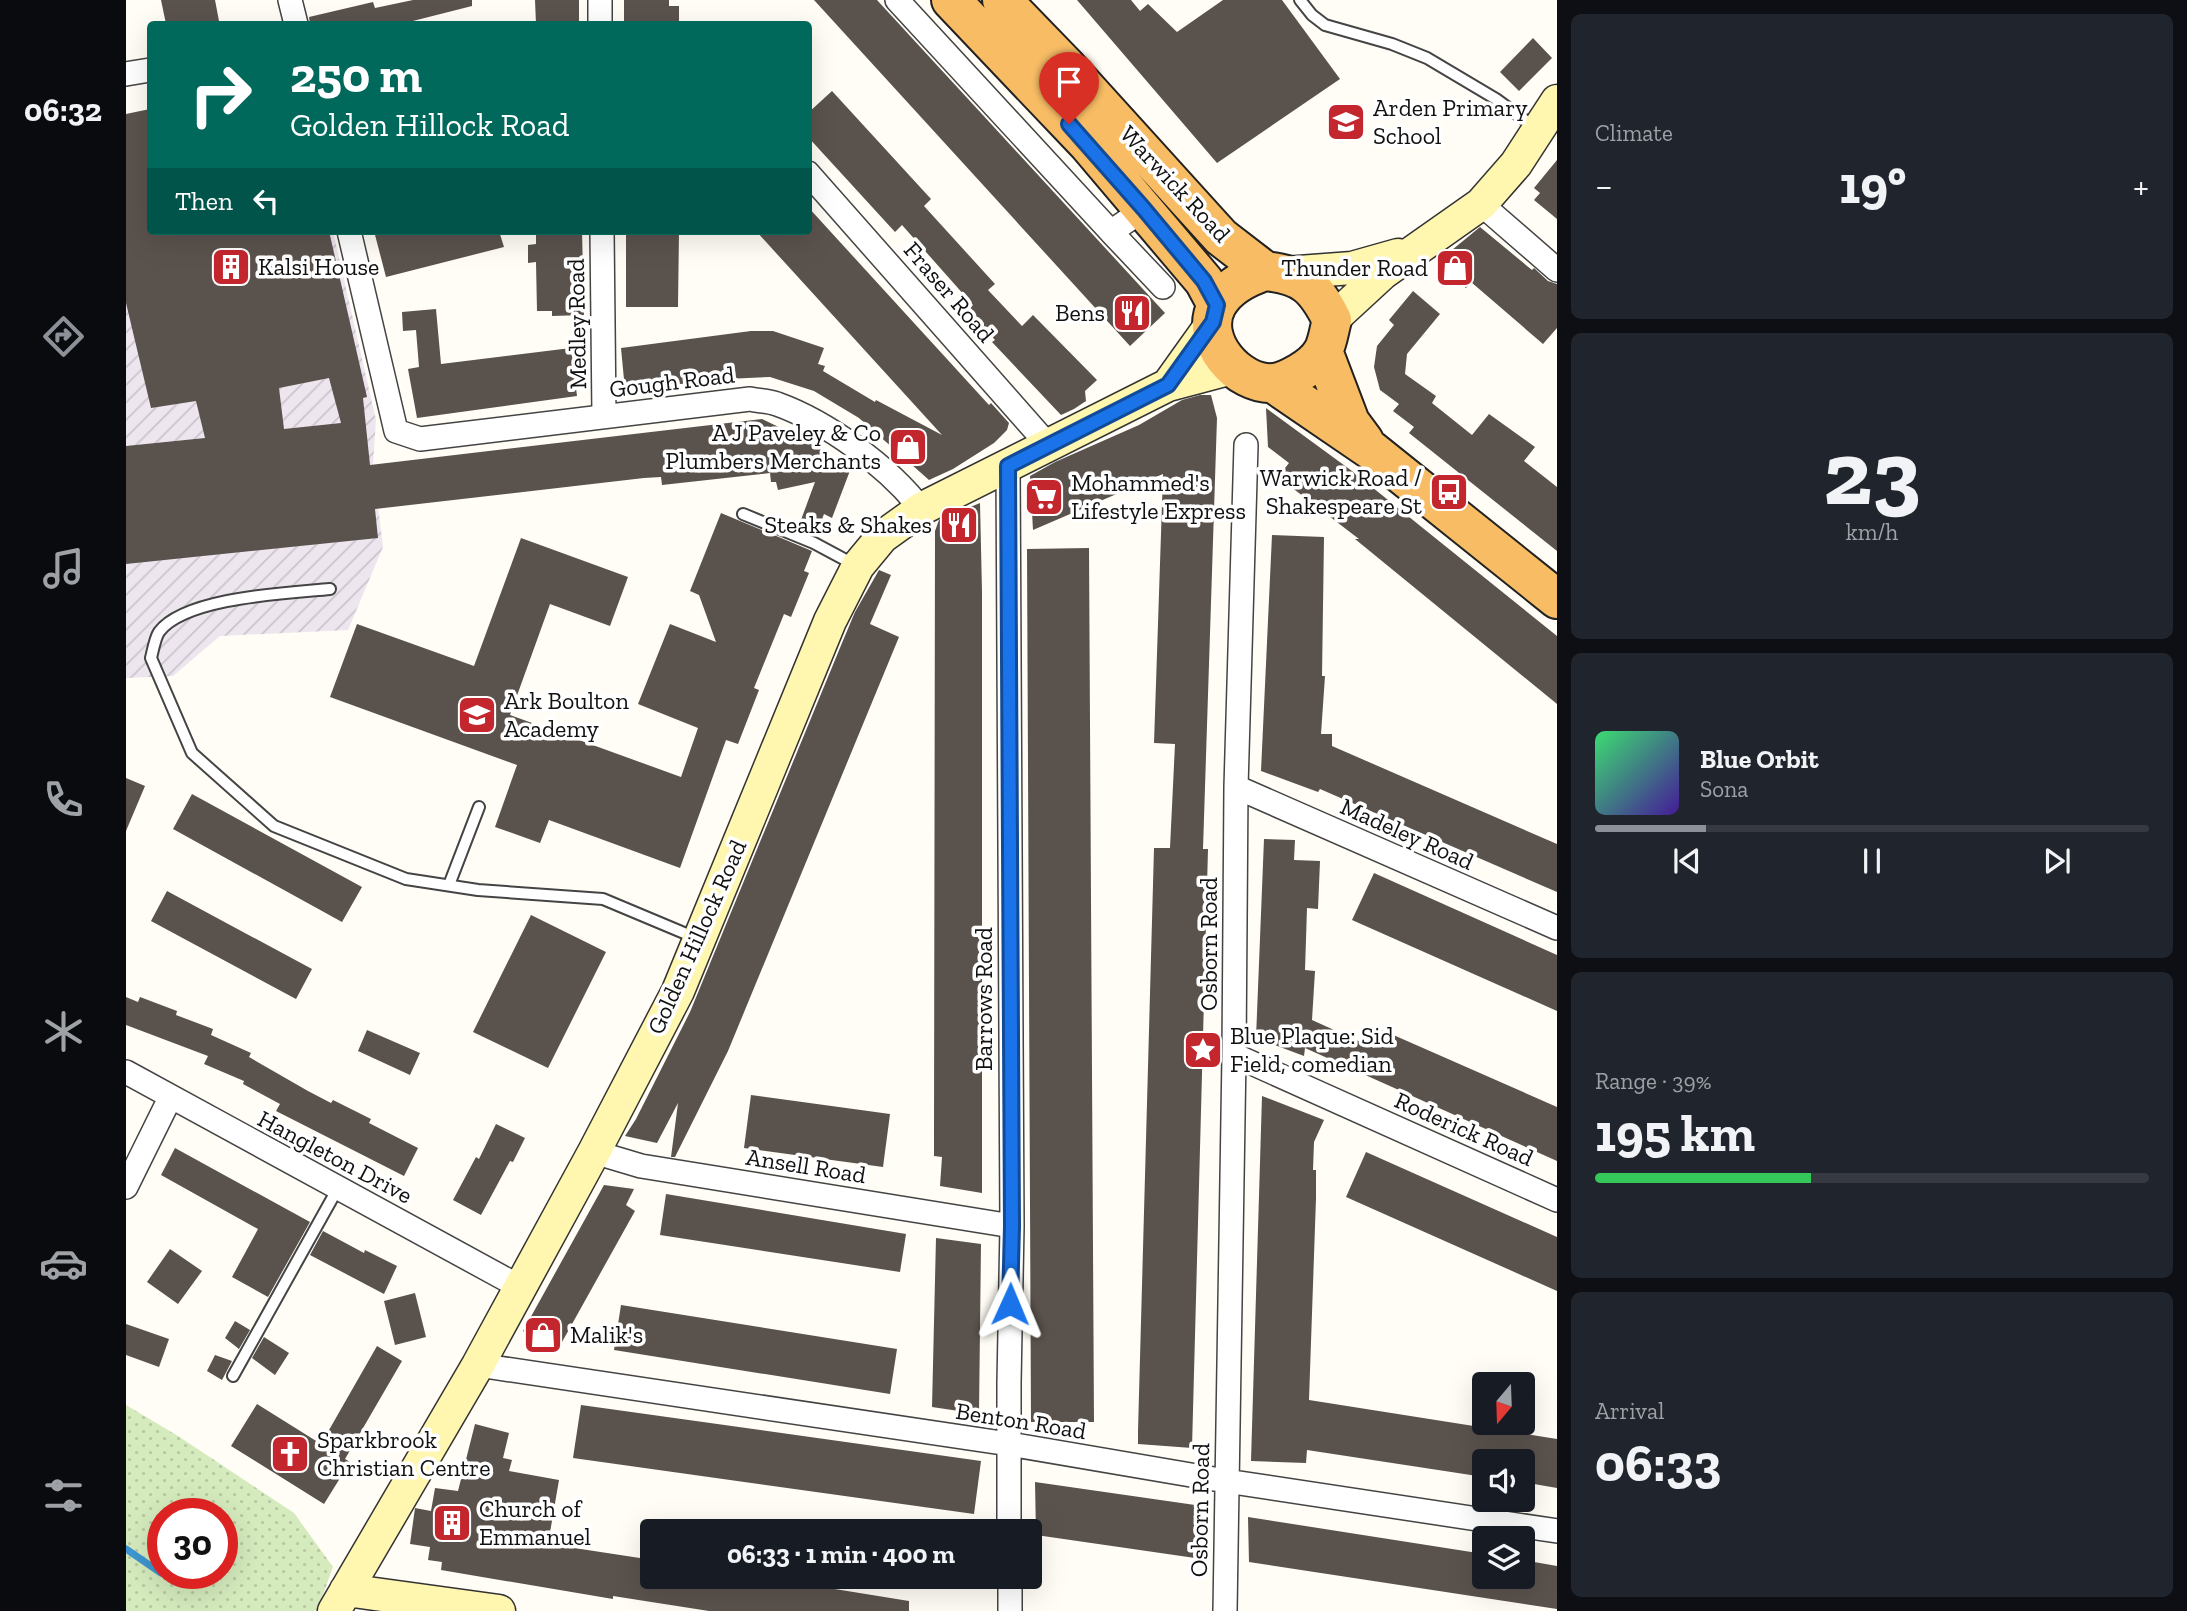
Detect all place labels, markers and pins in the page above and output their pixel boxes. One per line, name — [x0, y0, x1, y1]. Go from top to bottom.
pin — [1039, 52, 1099, 124]
place label: Arden Primary School — [1373, 93, 1528, 150]
school or university icon: Arden Primary School — [1325, 101, 1367, 143]
building icon: Kalsi House — [210, 246, 252, 288]
shop icon: Thunder Road — [1434, 247, 1476, 289]
place label: Kalsi House — [258, 252, 379, 281]
place label: Thunder Road — [1281, 253, 1428, 282]
restaurant icon: Bens — [1111, 292, 1153, 334]
place label: Bens — [1055, 298, 1105, 327]
place label: A J Paveley & Co Plumbers Merchants — [665, 418, 881, 475]
shop icon: A J Paveley & Co Plumbers Merchants — [887, 426, 929, 468]
place label: Warwick Road / Shakespeare St — [1260, 463, 1422, 520]
place label: Mohammed's Lifestyle Express — [1071, 468, 1246, 525]
bus stop icon: Warwick Road / Shakespeare St — [1428, 471, 1470, 513]
supermarket icon: Mohammed's Lifestyle Express — [1023, 476, 1065, 518]
restaurant icon: Steaks & Shakes — [938, 504, 980, 546]
place label: Steaks & Shakes — [764, 510, 932, 539]
place label: Ark Boulton Academy — [504, 686, 629, 743]
school or university icon: Ark Boulton Academy — [456, 694, 498, 736]
place label: Blue Plaque: Sid Field, comedian — [1230, 1021, 1394, 1078]
place icon: Blue Plaque: Sid Field, comedian — [1182, 1029, 1224, 1071]
shop icon: Malik's — [522, 1314, 564, 1356]
place label: Malik's — [570, 1320, 643, 1349]
place label: Sparkbrook Christian Centre — [317, 1425, 490, 1482]
church icon: Sparkbrook Christian Centre — [269, 1433, 311, 1475]
place label: Church of Emmanuel — [479, 1494, 591, 1551]
building icon: Church of Emmanuel — [431, 1502, 473, 1544]

